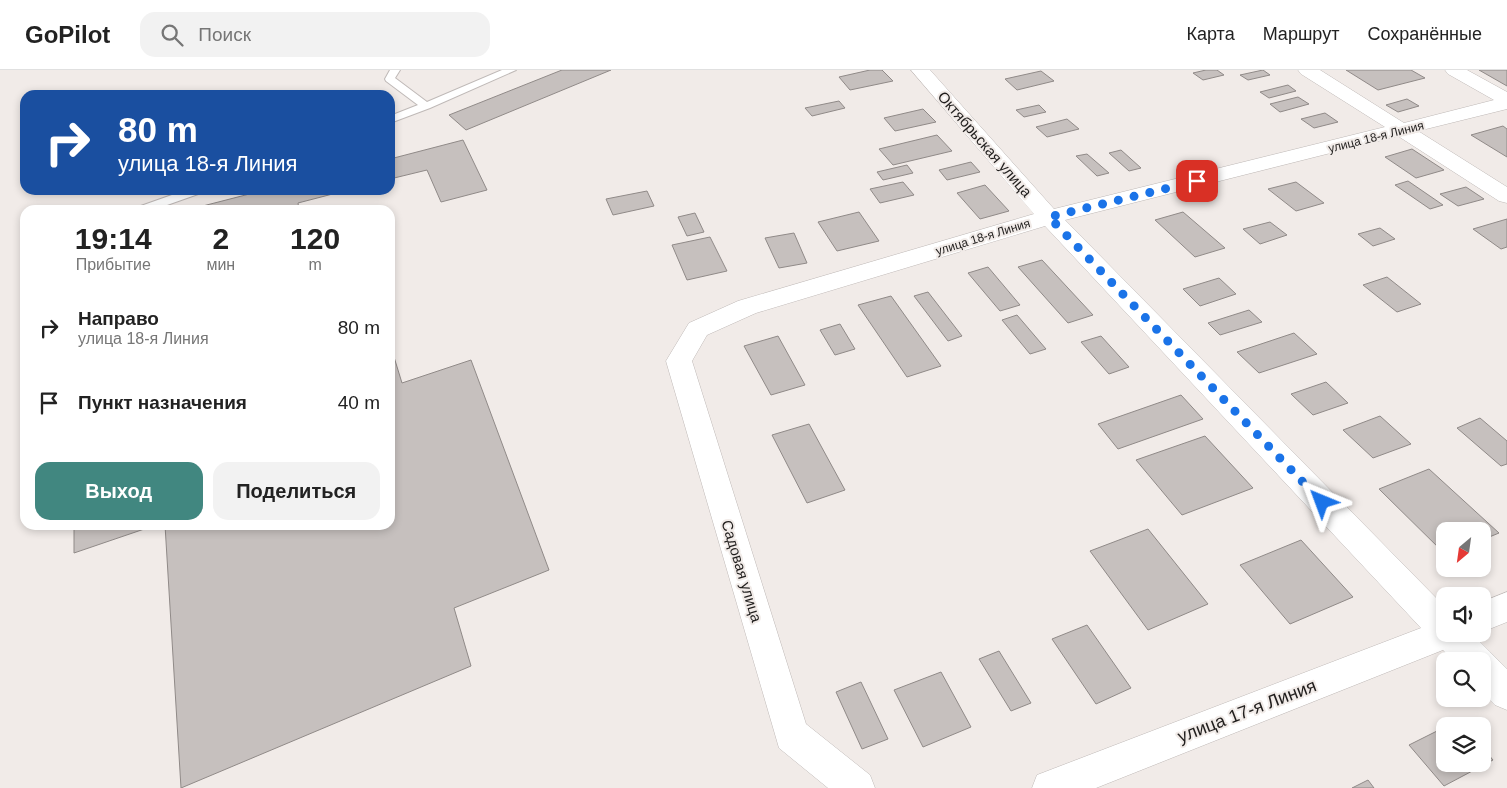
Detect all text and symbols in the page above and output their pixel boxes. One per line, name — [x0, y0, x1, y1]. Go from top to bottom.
search box — [140, 12, 490, 57]
text: GoPilot — [25, 21, 110, 48]
icon: search — [158, 21, 186, 49]
text: Поиск — [198, 24, 251, 45]
text: Карта — [1187, 24, 1235, 44]
text: Маршрут — [1263, 24, 1339, 44]
text: Сохранённые — [1367, 24, 1482, 44]
street label: Октябрьская улица — [934, 88, 1036, 201]
icon: right — [35, 110, 100, 175]
text: 80 m — [118, 110, 198, 149]
street label: улица 18-я Линия — [1327, 118, 1425, 156]
text: улица 18-я Линия — [118, 151, 298, 176]
pin — [1176, 160, 1218, 202]
icon: arrive — [1183, 167, 1211, 195]
street label: улица 18-я Линия — [934, 216, 1032, 258]
text: 19:14 — [75, 222, 152, 255]
text: 2 — [212, 222, 229, 255]
text: 120 — [290, 222, 340, 255]
text: Прибытие — [76, 256, 151, 273]
text: мин — [206, 256, 235, 273]
text: m — [308, 256, 322, 273]
text: Направо — [78, 308, 159, 329]
icon: right — [35, 314, 63, 342]
text: 80 m — [338, 317, 380, 338]
text: улица 18-я Линия — [78, 330, 209, 347]
icon: arrive — [35, 389, 63, 417]
text: Пункт назначения — [78, 392, 247, 413]
text: 40 m — [338, 392, 380, 413]
button: Выход — [35, 462, 203, 520]
button: Поделиться — [213, 462, 380, 520]
position arrow — [1295, 475, 1347, 527]
street label: Садовая улица — [718, 518, 766, 625]
north arrow — [1436, 522, 1491, 578]
map controls — [1436, 522, 1491, 772]
button: sound — [1436, 587, 1491, 642]
button: search — [1436, 652, 1491, 707]
street label: улица 17-я Линия — [1175, 675, 1319, 747]
button: layers — [1436, 717, 1491, 772]

